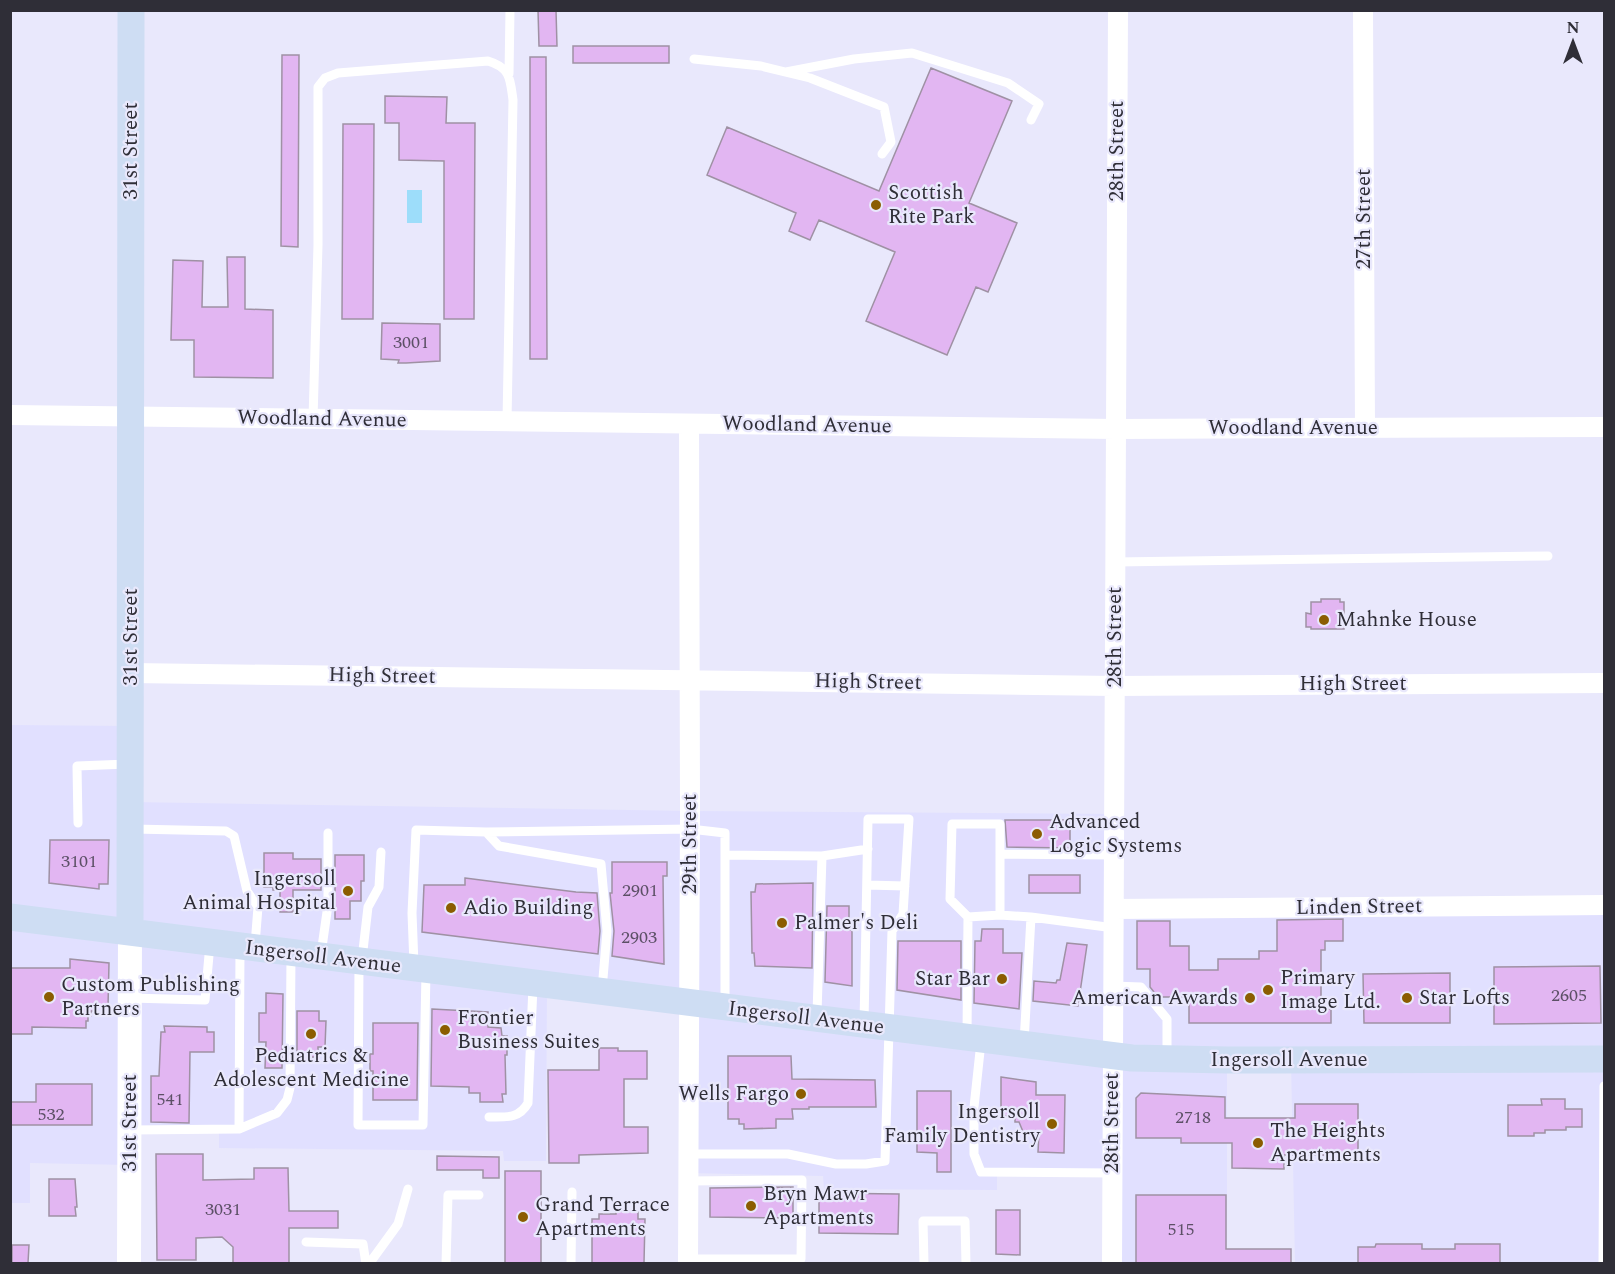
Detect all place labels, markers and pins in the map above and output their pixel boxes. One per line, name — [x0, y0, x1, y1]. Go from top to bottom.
place label: Scottish Rite Park — [888, 177, 975, 233]
marker: Scottish Rite Park — [869, 198, 883, 212]
place label: Mahnke House — [1336, 604, 1477, 636]
marker: Mahnke House — [1317, 613, 1331, 627]
place label: Advanced Logic Systems — [1049, 806, 1182, 862]
marker: Advanced Logic Systems — [1030, 827, 1044, 841]
place label: Ingersoll Animal Hospital — [182, 863, 336, 919]
marker: Ingersoll Animal Hospital — [341, 884, 355, 898]
place label: Adio Building — [463, 892, 593, 924]
marker: Adio Building — [444, 901, 458, 915]
place label: Palmer's Deli — [794, 907, 919, 939]
marker: Palmer's Deli — [775, 916, 789, 930]
place label: Primary Image Ltd. — [1280, 962, 1381, 1018]
place label: Star Bar — [915, 963, 990, 995]
place label: Custom Publishing Partners — [61, 969, 240, 1025]
marker: Star Bar — [995, 972, 1009, 986]
place label: American Awards — [1071, 982, 1238, 1014]
place label: Star Lofts — [1419, 982, 1510, 1014]
marker: Primary Image Ltd. — [1261, 983, 1275, 997]
marker: Custom Publishing Partners — [42, 990, 56, 1004]
marker: American Awards — [1243, 991, 1257, 1005]
marker: Star Lofts — [1400, 991, 1414, 1005]
place label: Frontier Business Suites — [457, 1002, 600, 1058]
marker: Frontier Business Suites — [438, 1023, 452, 1037]
marker: Pediatrics & Adolescent Medicine — [304, 1027, 318, 1041]
place label: Pediatrics & Adolescent Medicine — [213, 1040, 409, 1096]
place label: Wells Fargo — [678, 1078, 789, 1110]
marker: Wells Fargo — [794, 1087, 808, 1101]
place label: Ingersoll Family Dentistry — [884, 1096, 1041, 1152]
place label: The Heights Apartments — [1270, 1115, 1386, 1171]
marker: Ingersoll Family Dentistry — [1045, 1117, 1059, 1131]
marker: The Heights Apartments — [1251, 1136, 1265, 1150]
place label: Bryn Mawr Apartments — [763, 1178, 874, 1234]
place label: Grand Terrace Apartments — [535, 1189, 670, 1245]
marker: Bryn Mawr Apartments — [744, 1199, 758, 1213]
marker: Grand Terrace Apartments — [516, 1210, 530, 1224]

